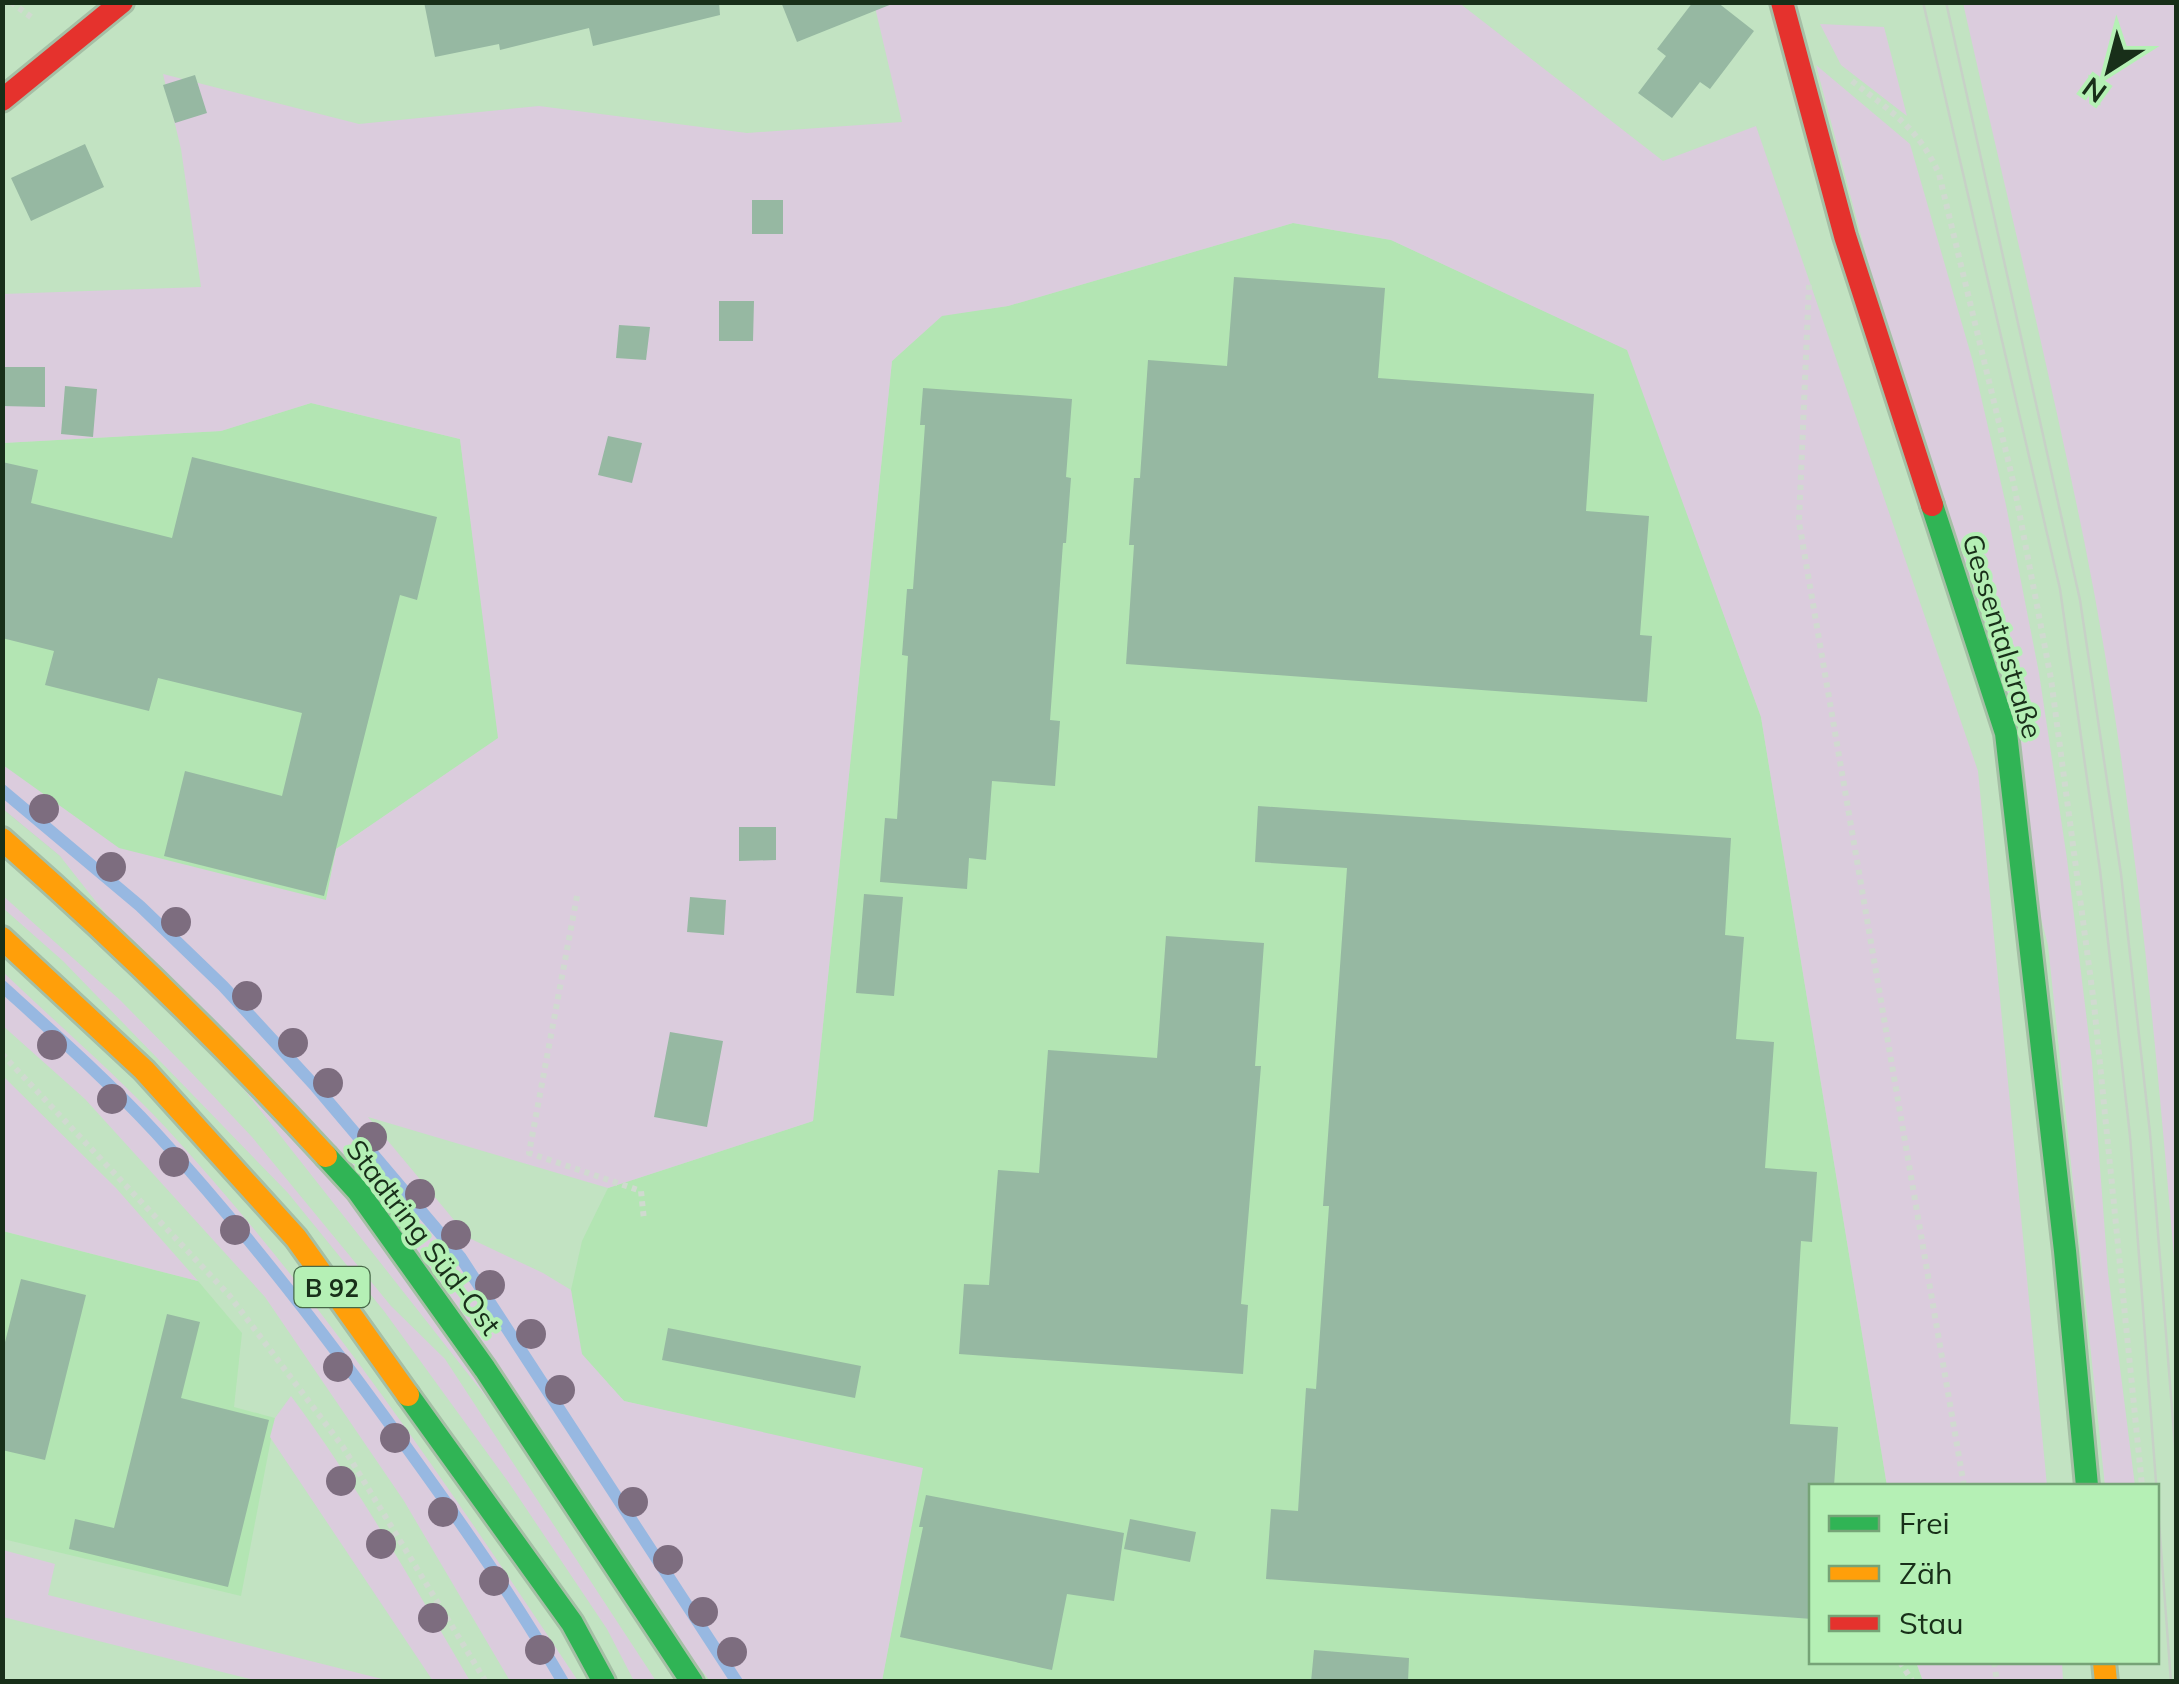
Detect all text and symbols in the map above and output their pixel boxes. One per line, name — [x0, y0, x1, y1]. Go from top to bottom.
north arrow — [2059, 20, 2159, 120]
text: N — [2075, 70, 2113, 111]
street label: Gessentalstraße — [1955, 530, 2051, 742]
street label: Stadtring Süd-Ost — [339, 1132, 509, 1342]
road number: B 92 — [294, 1267, 370, 1307]
legend — [1809, 1484, 2159, 1664]
text: Frei — [1899, 1504, 1950, 1542]
text: Zäh — [1899, 1554, 1952, 1592]
text: Stau — [1899, 1604, 1963, 1642]

